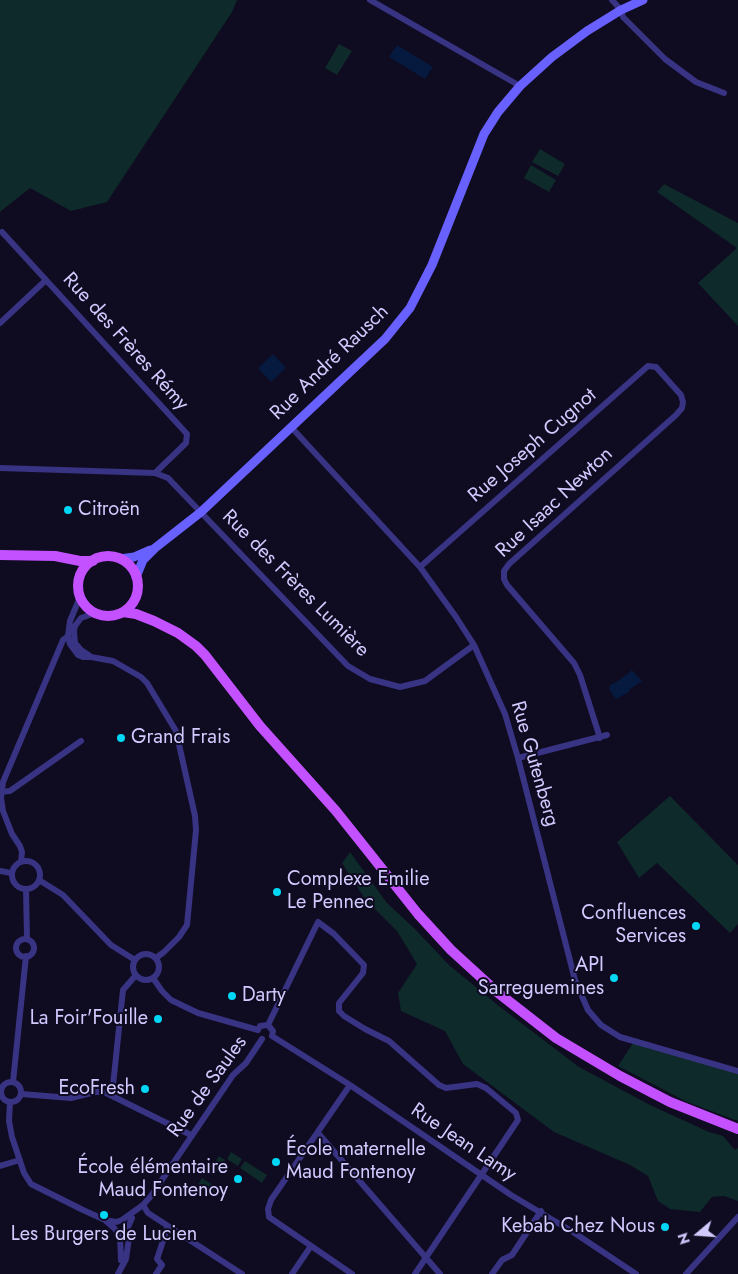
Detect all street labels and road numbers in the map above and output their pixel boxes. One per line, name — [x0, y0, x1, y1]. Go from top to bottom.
street label: Rue des Frères Rémy — [57, 268, 193, 416]
street label: Rue André Rausch — [266, 300, 394, 426]
street label: Rue Joseph Cugnot — [464, 384, 602, 508]
street label: Rue Isaac Newton — [492, 443, 618, 563]
street label: Rue des Frères Lumière — [216, 505, 374, 663]
street label: Rue Gutenberg — [505, 699, 563, 829]
street label: Rue de Saules — [163, 1032, 253, 1142]
street label: Rue Jean Lamy — [406, 1099, 520, 1187]

